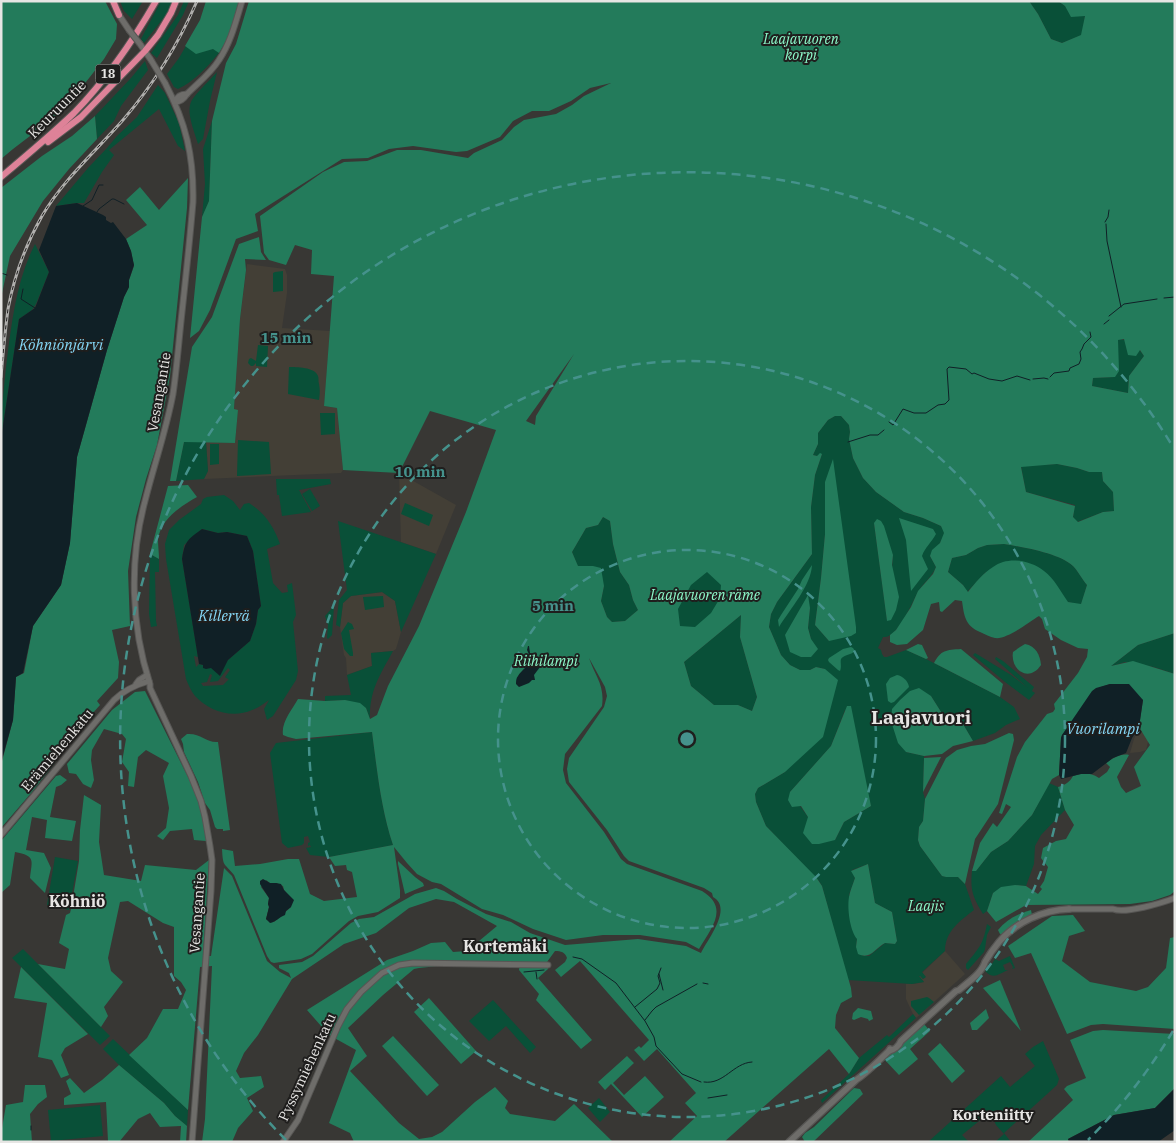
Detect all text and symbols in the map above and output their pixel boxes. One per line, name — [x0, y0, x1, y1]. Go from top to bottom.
park label: Laajavuoren korpi — [762, 30, 839, 64]
road number: 18 — [96, 64, 120, 84]
street label: Keuruuntie — [24, 76, 90, 142]
text: 15 min — [260, 328, 312, 347]
water label: Köhniönjärvi — [18, 335, 104, 354]
street label: Vesangantie — [143, 351, 175, 433]
text: 10 min — [394, 462, 446, 481]
park label: Laajavuoren räme — [649, 586, 761, 604]
text: 5 min — [532, 596, 574, 615]
water label: Killervä — [197, 606, 250, 625]
park label: Riihilampi — [513, 652, 579, 670]
street label: Erämiehenkatu — [17, 705, 97, 795]
district label: Laajavuori — [871, 705, 971, 729]
water label: Vuorilampi — [1066, 719, 1140, 738]
centre of rings — [678, 730, 696, 748]
street label: Vesangantie — [185, 872, 209, 954]
district label: Köhniö — [49, 891, 105, 911]
park label: Laajis — [907, 897, 945, 915]
district label: Kortemäki — [463, 936, 547, 956]
street label: Pyssymiehenkatu — [274, 1010, 340, 1124]
district label: Korteniitty — [952, 1105, 1034, 1124]

